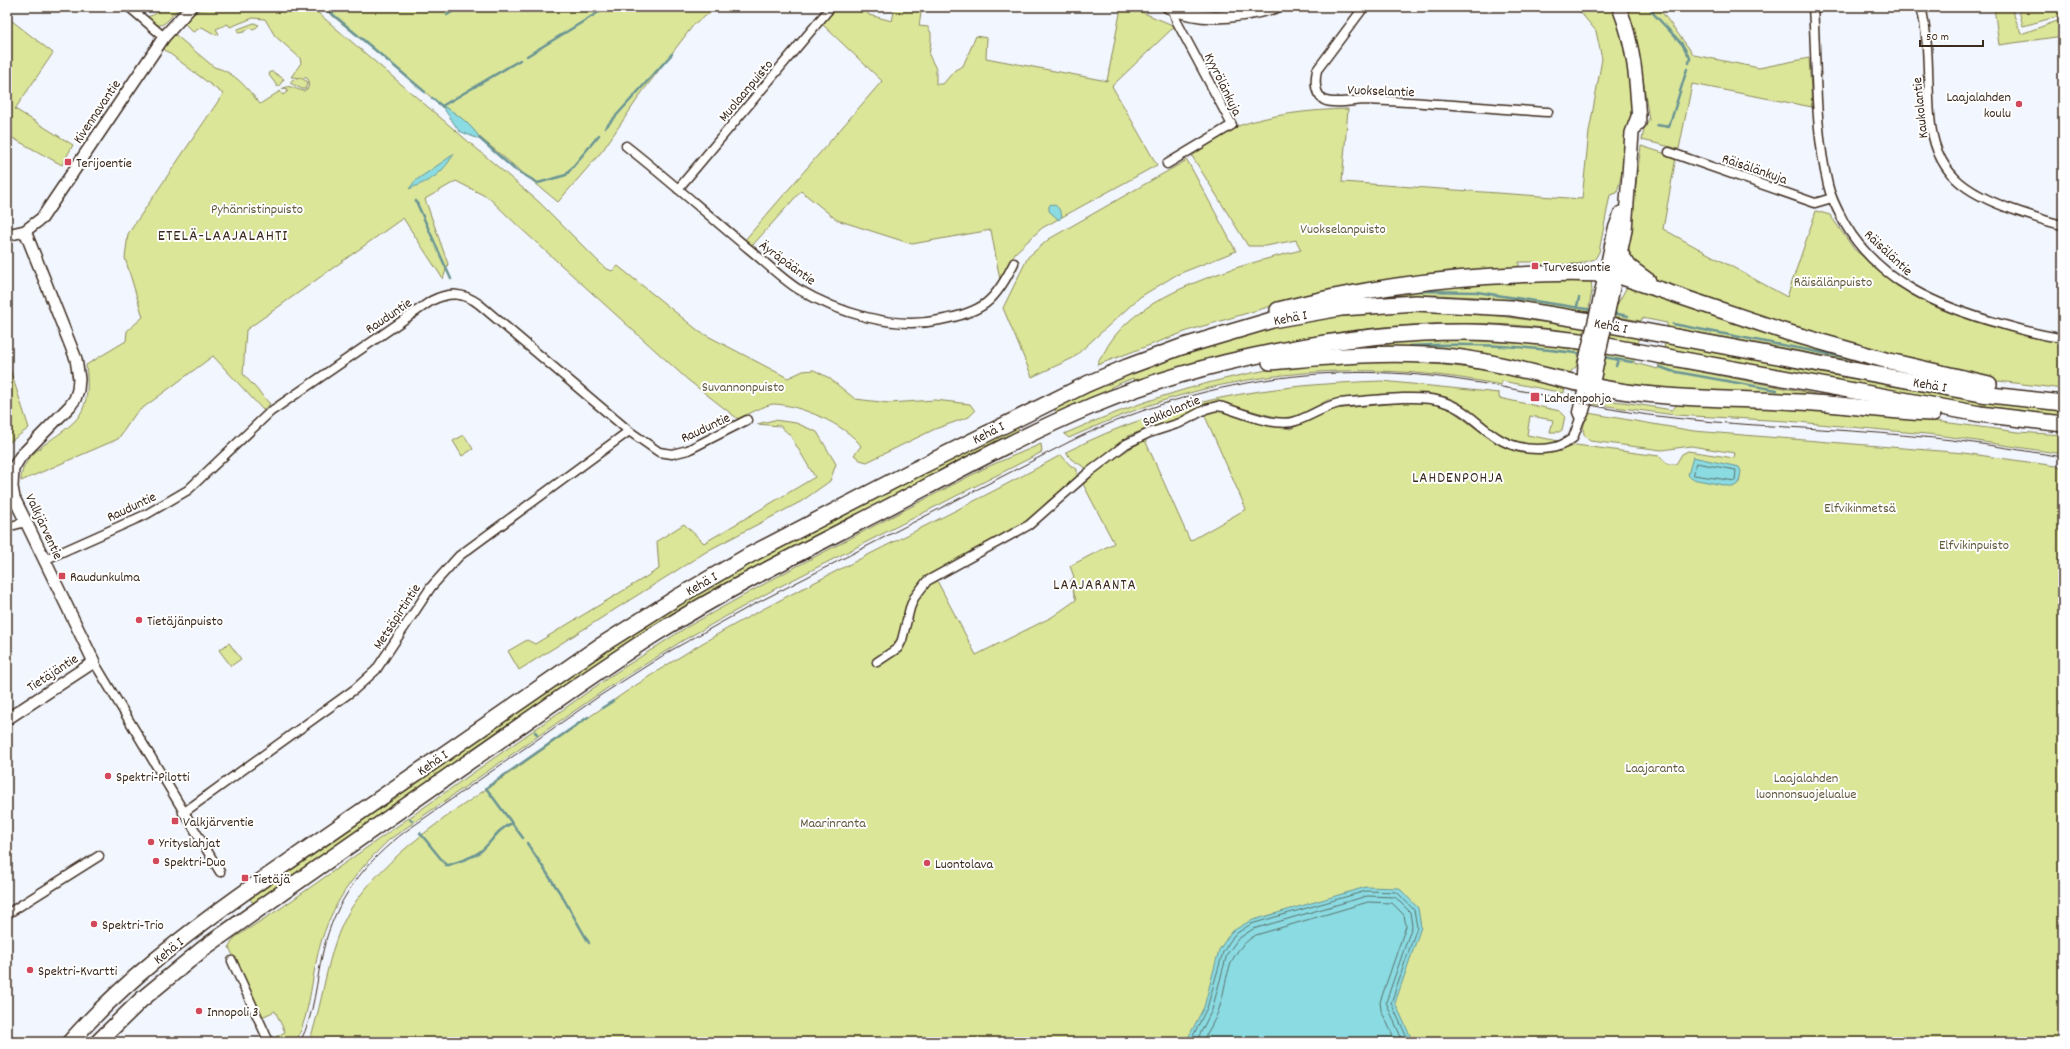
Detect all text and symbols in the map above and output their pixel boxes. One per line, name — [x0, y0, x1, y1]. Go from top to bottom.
scale bar — [1920, 22, 1983, 48]
text: 50 m — [1926, 29, 1949, 46]
street label: Kyyrölänkuja — [1198, 50, 1246, 120]
street label: Muolaanpuisto — [715, 56, 779, 127]
street label: Kivennavantie — [69, 76, 126, 148]
street label: Kaukolantie — [1908, 76, 1934, 139]
street label: Vuokselantie — [1347, 81, 1415, 103]
place label: Laajalahden koulu — [1946, 88, 2011, 124]
marker: Laajalahden koulu — [2014, 99, 2024, 109]
street label: Räisälänkuja — [1719, 149, 1790, 191]
place label: Terijoentie — [76, 154, 132, 174]
marker: Terijoentie — [63, 157, 73, 167]
park label: Pyhänristinpuisto — [211, 200, 303, 220]
park label: Vuokselanpuisto — [1300, 220, 1386, 240]
district label: ETELÄ-LAAJALAHTI — [158, 225, 288, 248]
street label: Räisäläntie — [1859, 226, 1916, 281]
street label: Äyräpääntie — [754, 236, 819, 291]
place label: Turvesuontie — [1543, 258, 1610, 278]
marker: Turvesuontie — [1530, 261, 1540, 271]
park label: Räisälänpuisto — [1794, 273, 1872, 293]
street label: Rauduntie — [362, 294, 416, 340]
street label: Kehä I — [1272, 306, 1309, 332]
street label: Kehä I — [1592, 314, 1630, 340]
street label: Kehä I — [1911, 373, 1949, 399]
park label: Suvannonpuisto — [702, 378, 784, 398]
place label: Lahdenpohja — [1544, 389, 1612, 409]
street label: Sakkolantie — [1140, 391, 1204, 433]
marker: Lahdenpohja — [1529, 391, 1541, 403]
street label: Rauduntie — [678, 409, 734, 449]
street label: Kehä I — [969, 417, 1009, 450]
district label: LAHDENPOHJA — [1412, 468, 1504, 490]
street label: Rauduntie — [104, 488, 160, 528]
street label: Valkjärventie — [19, 491, 67, 563]
park label: Elfvikinmetsä — [1824, 499, 1896, 519]
park label: Elfvikinpuisto — [1939, 536, 2009, 556]
street label: Kehä I — [682, 567, 722, 602]
place label: Raudunkulma — [70, 568, 140, 588]
marker: Raudunkulma — [57, 571, 67, 581]
district label: LAAJARANTA — [1053, 575, 1137, 597]
street label: Metsäpirtintie — [369, 580, 426, 654]
place label: Tietäjänpuisto — [147, 612, 223, 632]
marker: Tietäjänpuisto — [134, 615, 144, 625]
street label: Tietäjäntie — [24, 650, 83, 698]
street label: Kehä I — [414, 745, 453, 781]
park label: Laajaranta — [1625, 759, 1685, 779]
place label: Spektri-Pilotti — [116, 768, 190, 788]
park label: Laajalahden luonnonsuojelualue — [1756, 769, 1856, 805]
marker: Spektri-Pilotti — [103, 771, 113, 781]
place label: Valkjärventie — [183, 813, 254, 833]
park label: Maarinranta — [800, 814, 866, 834]
marker: Valkjärventie — [170, 816, 180, 826]
place label: Yrityslahjat — [159, 834, 220, 854]
marker: Yrityslahjat — [146, 837, 156, 847]
place label: Spektri-Duo — [164, 853, 226, 873]
place label: Luontolava — [935, 855, 994, 875]
marker: Spektri-Duo — [151, 856, 161, 866]
marker: Luontolava — [922, 858, 932, 868]
place label: Tietäjä — [253, 870, 290, 890]
marker: Tietäjä — [240, 873, 250, 883]
place label: Spektri-Trio — [102, 916, 164, 936]
marker: Spektri-Trio — [89, 919, 99, 929]
street label: Kehä I — [150, 933, 189, 970]
place label: Spektri-Kvartti — [38, 962, 118, 982]
marker: Spektri-Kvartti — [25, 965, 35, 975]
place label: Innopoli 3 — [207, 1003, 259, 1023]
marker: Innopoli 3 — [194, 1006, 204, 1016]

